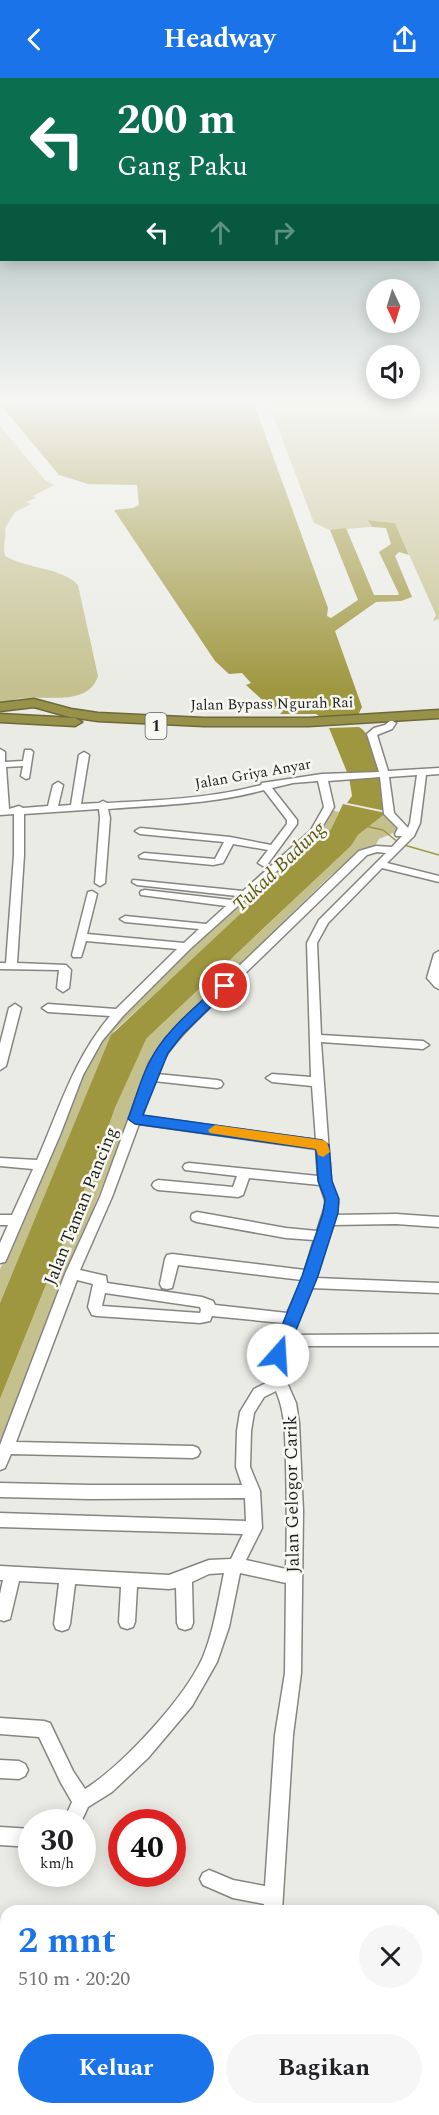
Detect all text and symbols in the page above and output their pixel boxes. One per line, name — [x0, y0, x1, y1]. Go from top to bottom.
text: Headway — [163, 18, 276, 60]
icon: back — [18, 23, 51, 56]
icon: share — [388, 23, 421, 56]
text: 200 m — [117, 89, 236, 152]
icon: left — [18, 102, 96, 180]
text: Gang Paku — [117, 146, 248, 188]
icon: left — [141, 216, 174, 249]
icon: ahead — [204, 216, 237, 249]
icon: right — [267, 216, 300, 249]
north arrow — [366, 279, 420, 333]
map controls — [366, 279, 420, 399]
button: sound — [366, 345, 420, 399]
street label: Jalan Bypass Ngurah Rai — [190, 691, 354, 717]
road number: 1 — [146, 713, 166, 739]
street label: Jalan Griya Anyar — [193, 752, 313, 796]
water label: Tukad Badung — [226, 814, 333, 919]
pin — [199, 960, 250, 1011]
icon: arrive — [208, 969, 241, 1002]
street label: Jalan Taman Pancing — [37, 1123, 125, 1289]
position arrow — [246, 1323, 310, 1387]
street label: Jalan Gelogor Carik — [277, 1415, 307, 1573]
speed limit sign: 40 — [108, 1809, 186, 1887]
text: 30 — [40, 1818, 74, 1864]
text: km/h — [40, 1852, 74, 1875]
text: 2 mnt — [18, 1914, 116, 1969]
button: close — [359, 1925, 422, 1988]
text: 510 m · 20:20 — [18, 1964, 130, 1994]
button: Keluar — [18, 2034, 214, 2103]
button: Bagikan — [226, 2034, 422, 2103]

